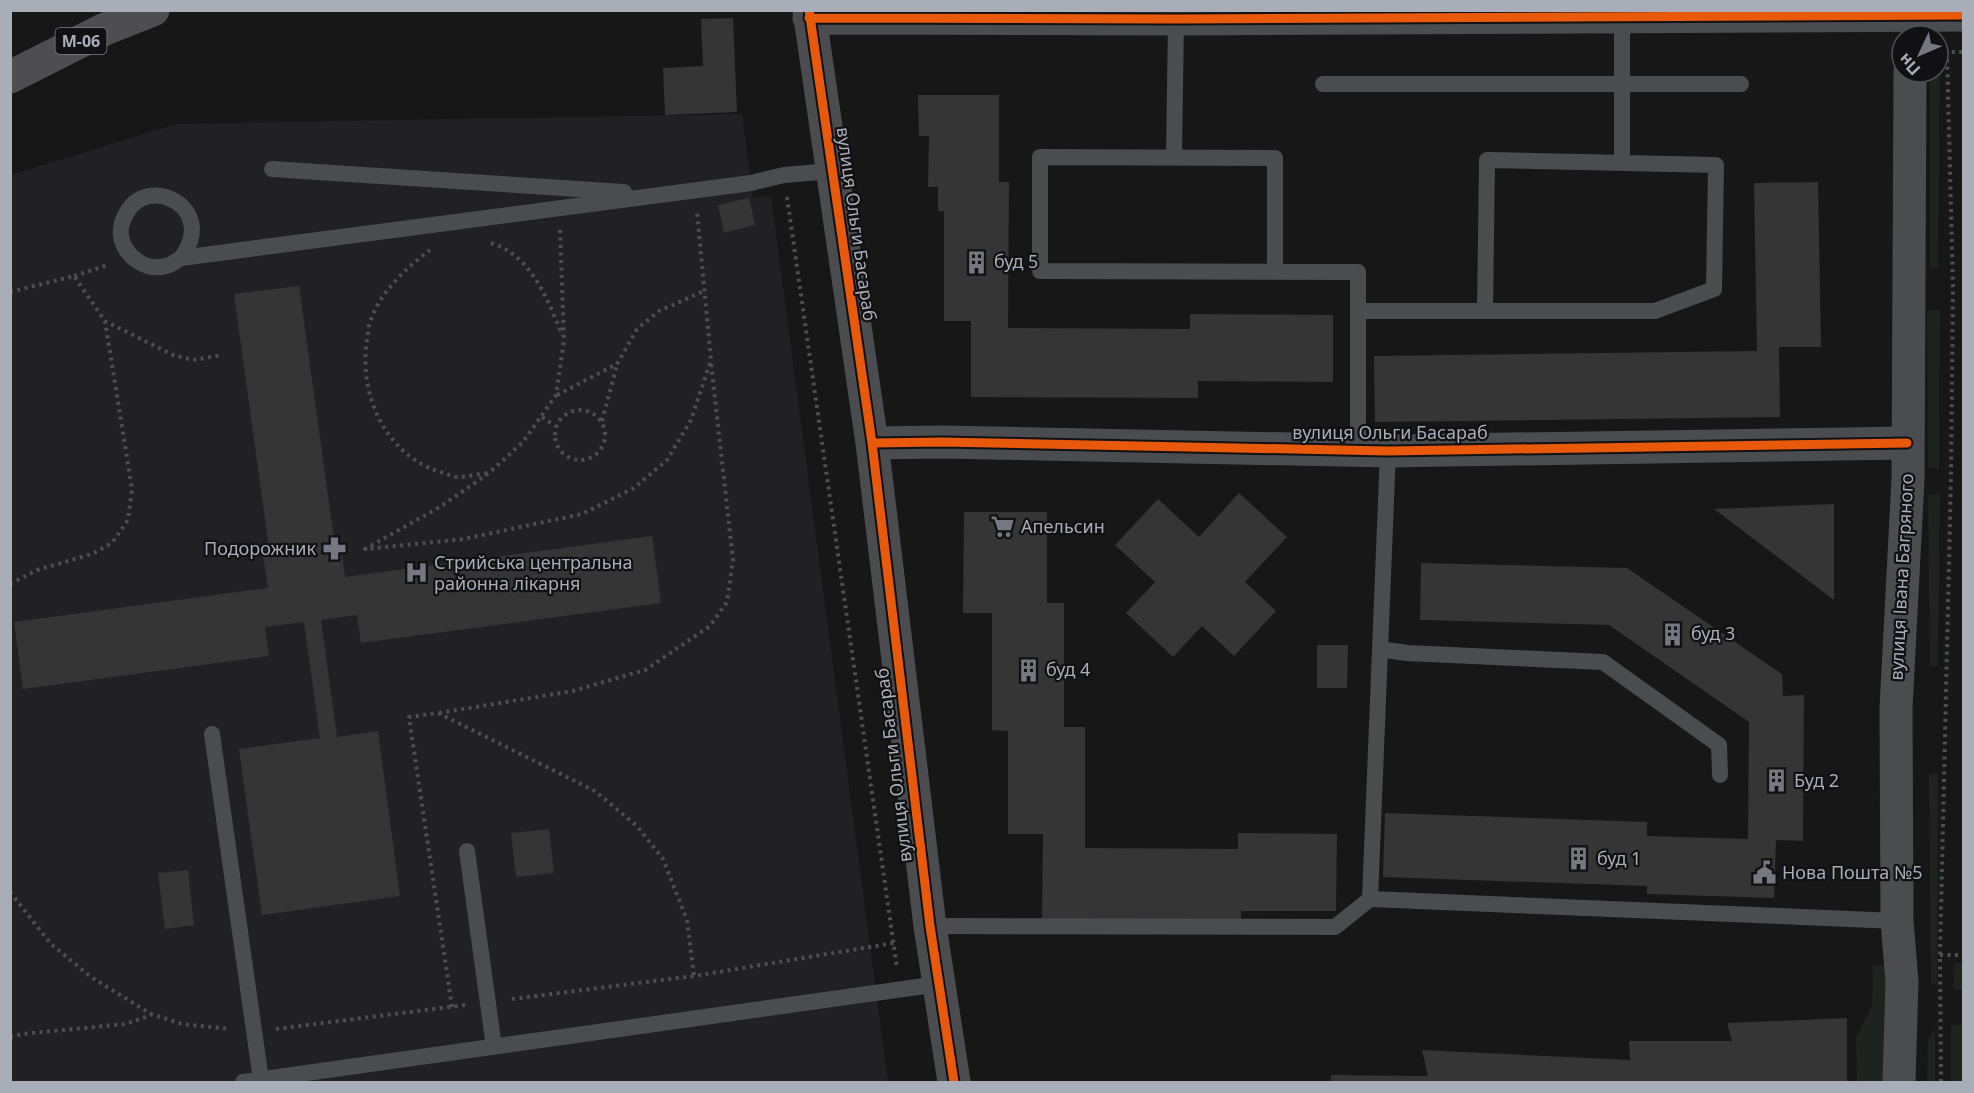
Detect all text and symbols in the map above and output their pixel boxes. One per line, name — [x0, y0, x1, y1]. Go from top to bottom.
north arrow — [1890, 24, 1950, 84]
road number: М-06 — [56, 28, 106, 54]
text: Пн — [1893, 49, 1925, 80]
street label: вулиця Ольги Басараб — [832, 125, 882, 322]
building icon: буд 5 — [963, 249, 989, 275]
place label: буд 5 — [994, 249, 1038, 273]
street label: вулиця Ольги Басараб — [1292, 420, 1488, 444]
street label: вулиця Івана Багряного — [1884, 473, 1918, 681]
supermarket icon: Апельсин — [990, 514, 1016, 540]
place label: Апельсин — [1021, 514, 1105, 538]
place label: Подорожник — [204, 536, 316, 560]
pharmacy icon: Подорожник — [321, 536, 347, 562]
place label: Стрийська центральна районна лікарня — [434, 550, 633, 595]
hospital icon: Стрийська центральна районна лікарня — [403, 560, 429, 586]
building icon: буд 3 — [1660, 621, 1686, 647]
place label: буд 3 — [1691, 621, 1735, 645]
building icon: буд 4 — [1015, 657, 1041, 683]
place label: буд 4 — [1046, 657, 1090, 681]
street label: вулиця Ольги Басараб — [869, 667, 917, 864]
building icon: Буд 2 — [1763, 768, 1789, 794]
place label: Буд 2 — [1794, 768, 1839, 792]
building icon: буд 1 — [1566, 846, 1592, 872]
place label: буд 1 — [1597, 846, 1641, 870]
public building icon: Нова Пошта №5 — [1751, 860, 1777, 886]
place label: Нова Пошта №5 — [1782, 860, 1923, 884]

